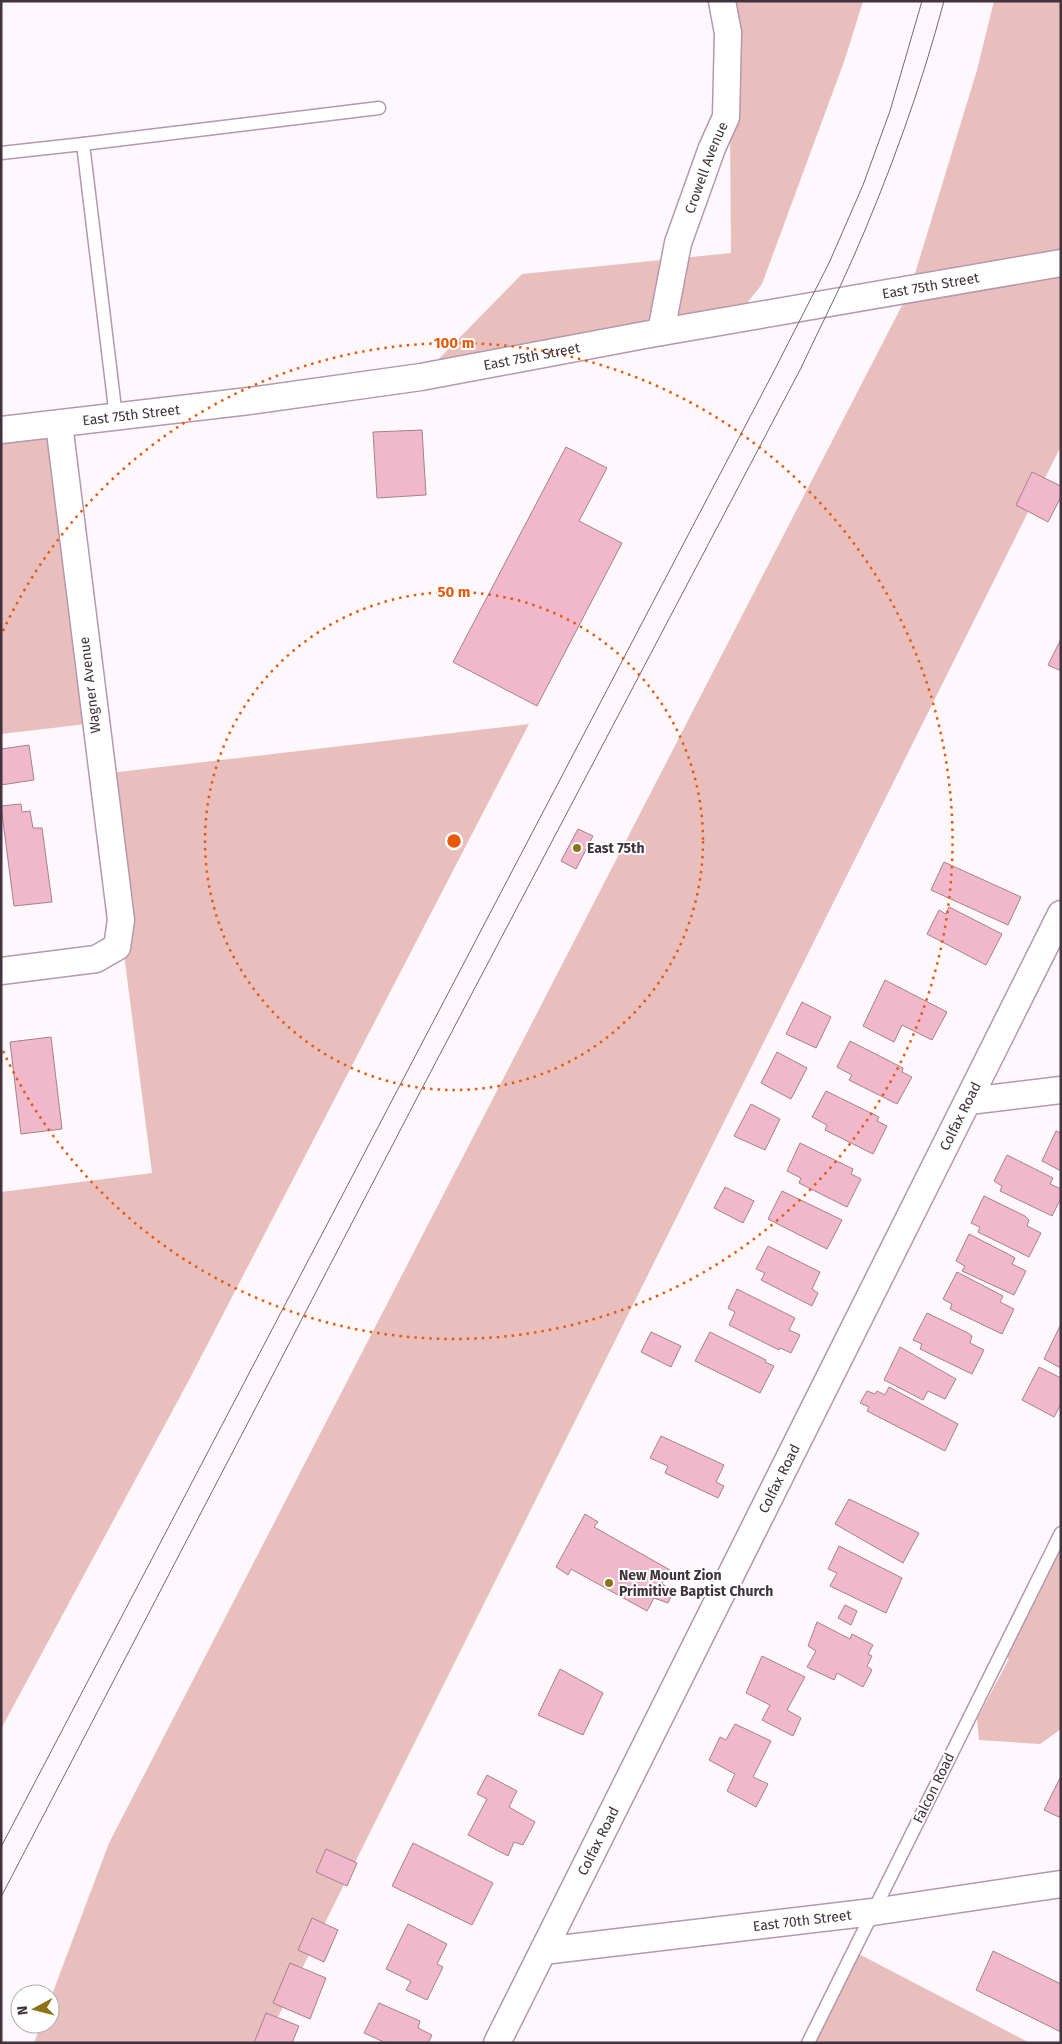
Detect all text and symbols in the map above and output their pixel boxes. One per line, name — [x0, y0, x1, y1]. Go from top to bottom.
street label: Crowell Avenue — [681, 119, 731, 216]
street label: East 75th Street — [881, 269, 981, 302]
text: 100 m — [434, 334, 474, 352]
street label: East 75th Street — [482, 339, 582, 374]
street label: East 75th Street — [81, 401, 182, 429]
text: 50 m — [437, 583, 471, 601]
street label: Wagner Avenue — [76, 636, 104, 734]
centre of rings — [445, 832, 463, 850]
place label: East 75th — [587, 840, 644, 857]
marker: East 75th — [571, 842, 583, 854]
street label: Colfax Road — [936, 1079, 984, 1153]
street label: Colfax Road — [755, 1441, 803, 1516]
place label: New Mount Zion Primitive Baptist Church — [619, 1567, 773, 1600]
marker: New Mount Zion Primitive Baptist Church — [603, 1577, 615, 1589]
street label: Falcon Road — [910, 1750, 958, 1826]
street label: Colfax Road — [574, 1804, 622, 1878]
street label: East 70th Street — [752, 1906, 853, 1935]
north arrow — [10, 1984, 60, 2034]
text: N — [14, 2005, 32, 2016]

